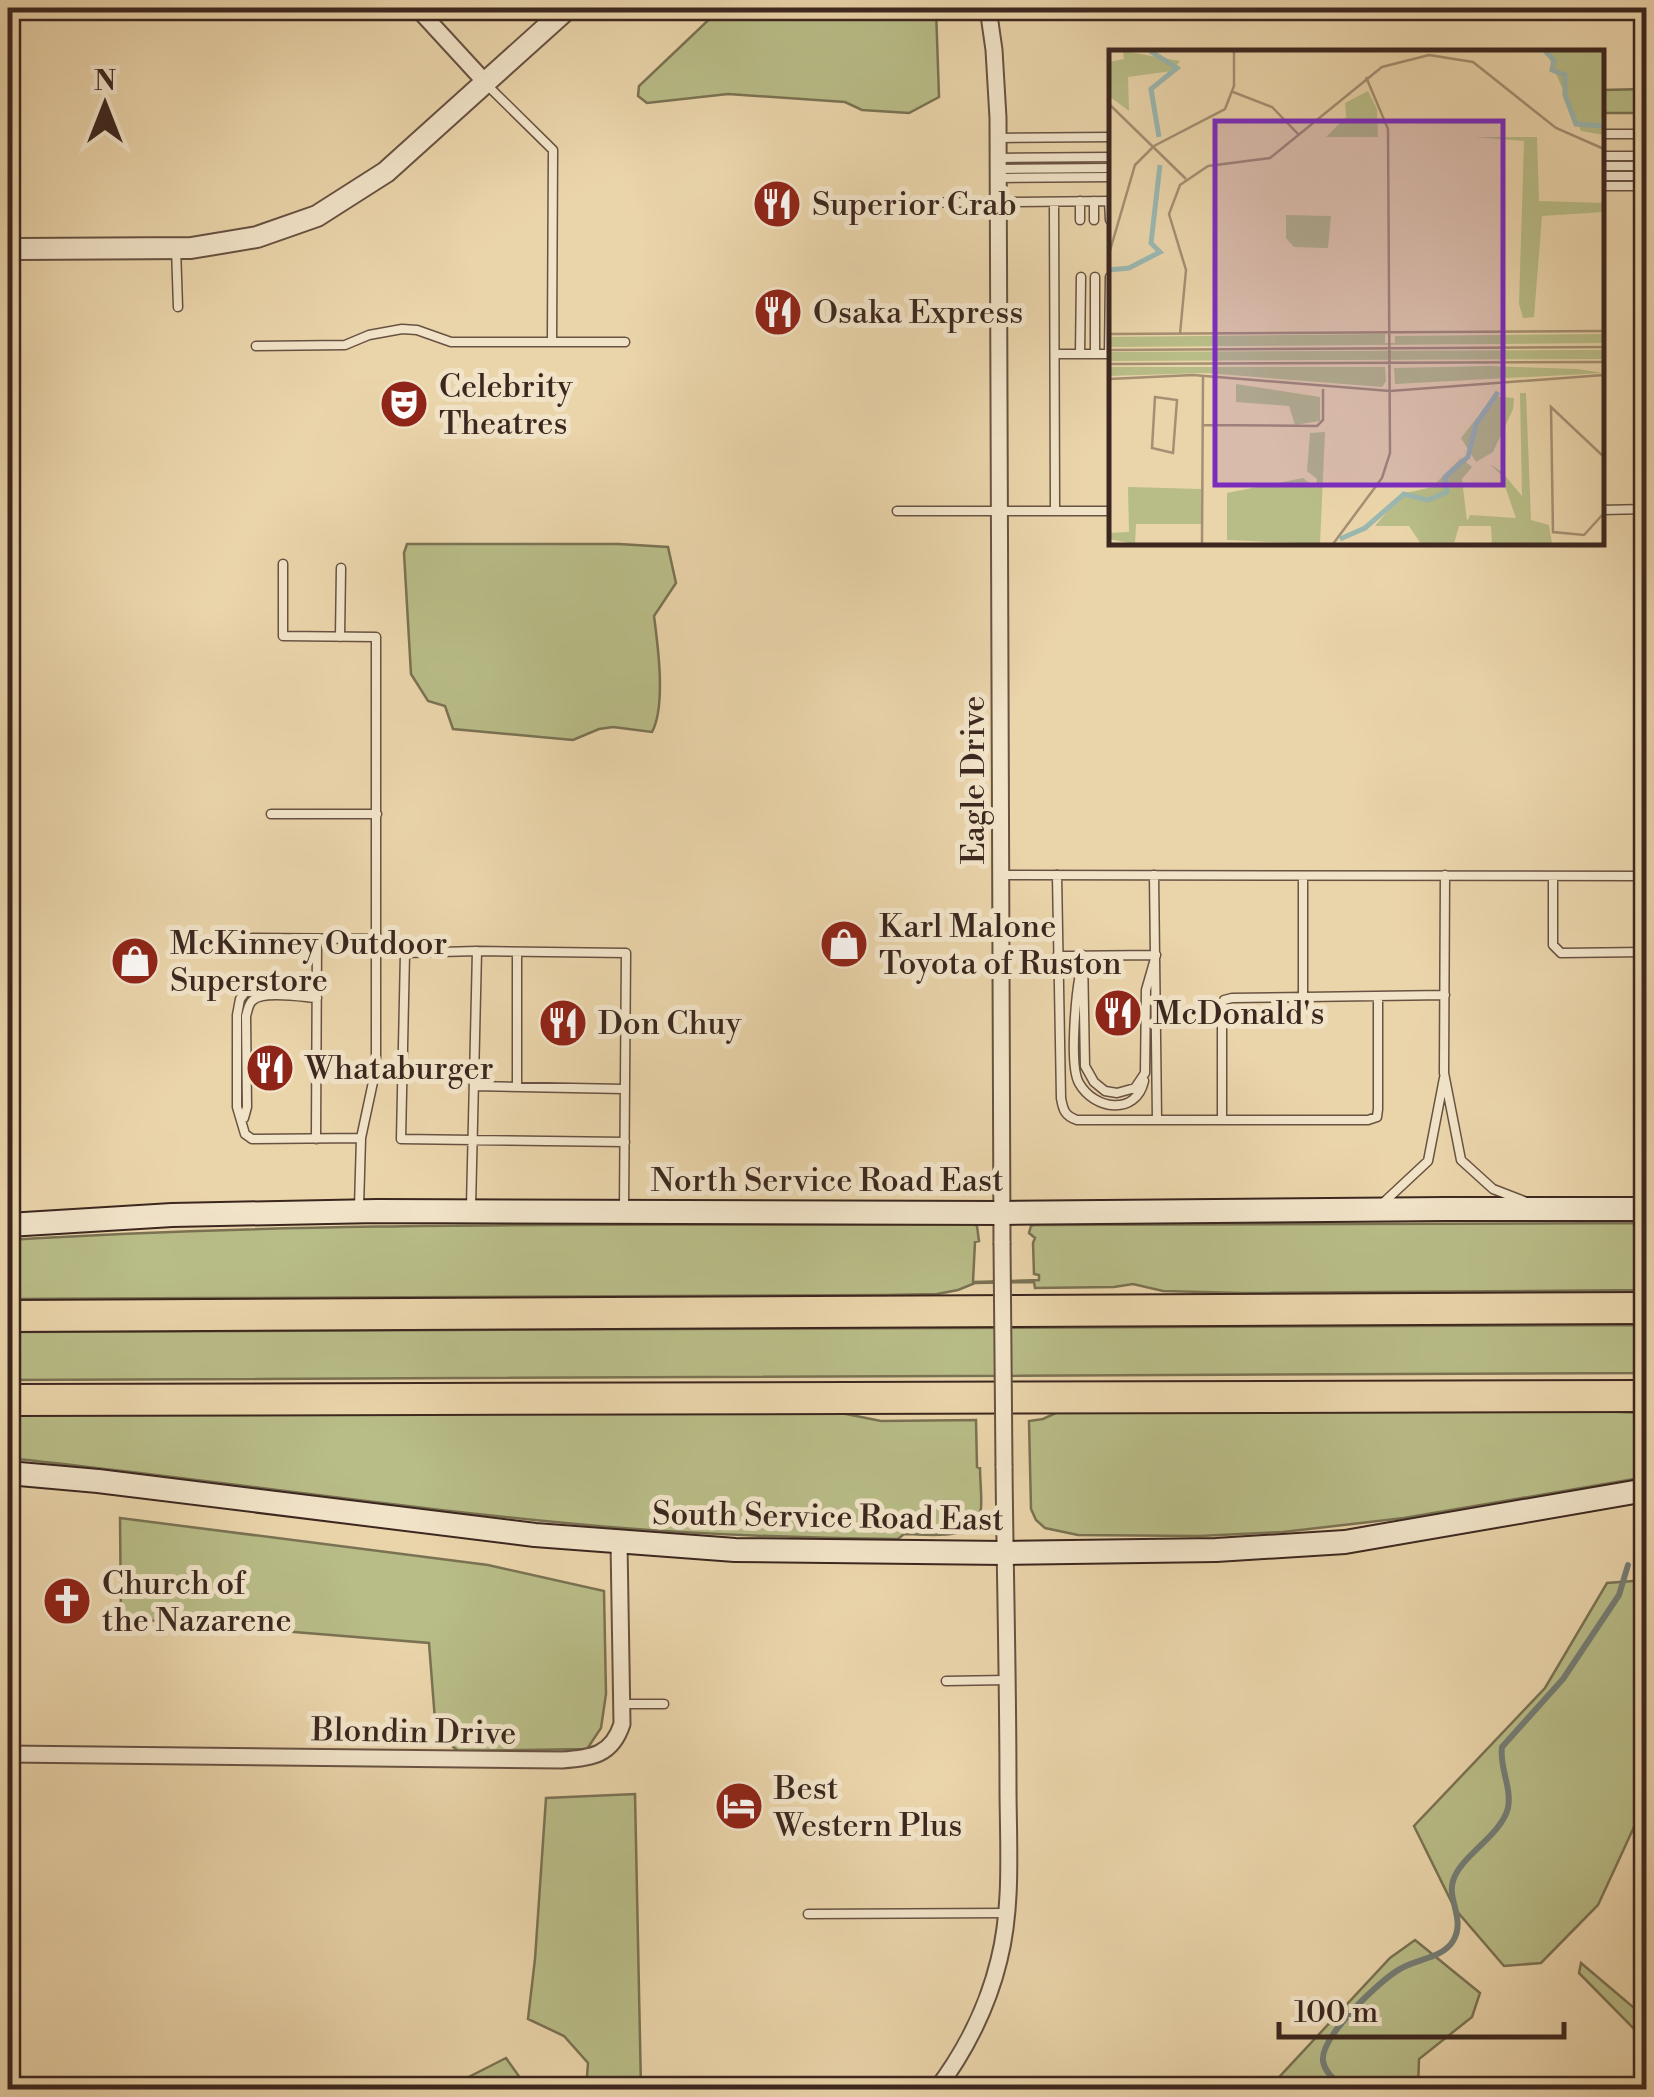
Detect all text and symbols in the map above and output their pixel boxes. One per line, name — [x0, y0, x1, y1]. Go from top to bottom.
inset map — [1109, 50, 1604, 545]
north arrow — [55, 55, 155, 155]
text: N — [94, 64, 116, 99]
restaurant icon: Superior Crab — [751, 178, 803, 230]
place label: Superior Crab — [812, 185, 1017, 225]
restaurant icon: Osaka Express — [752, 286, 804, 338]
place label: Osaka Express — [813, 293, 1023, 333]
place label: Celebrity Theatres — [439, 367, 573, 444]
theatre icon: Celebrity Theatres — [378, 378, 430, 430]
street label: Eagle Drive — [954, 696, 994, 864]
place label: Karl Malone Toyota of Ruston — [879, 907, 1122, 984]
shop icon: Karl Malone Toyota of Ruston — [818, 918, 870, 970]
place label: McKinney Outdoor Superstore — [170, 924, 447, 1001]
shop icon: McKinney Outdoor Superstore — [109, 935, 161, 987]
restaurant icon: McDonald's — [1092, 987, 1144, 1039]
place label: McDonald's — [1153, 994, 1324, 1034]
restaurant icon: Don Chuy — [537, 997, 589, 1049]
place label: Don Chuy — [598, 1004, 742, 1044]
restaurant icon: Whataburger — [244, 1042, 296, 1094]
place label: Whataburger — [304, 1049, 494, 1089]
street label: North Service Road East — [650, 1161, 1004, 1201]
street label: South Service Road East — [652, 1494, 1004, 1540]
place label: Church of the Nazarene — [102, 1564, 292, 1641]
church icon: Church of the Nazarene — [41, 1575, 93, 1627]
street label: Blondin Drive — [310, 1710, 517, 1754]
place label: Best Western Plus — [773, 1769, 962, 1846]
hotel icon: Best Western Plus — [713, 1780, 765, 1832]
scale bar — [1279, 1977, 1564, 2039]
text: 100 m — [1294, 1994, 1378, 2032]

